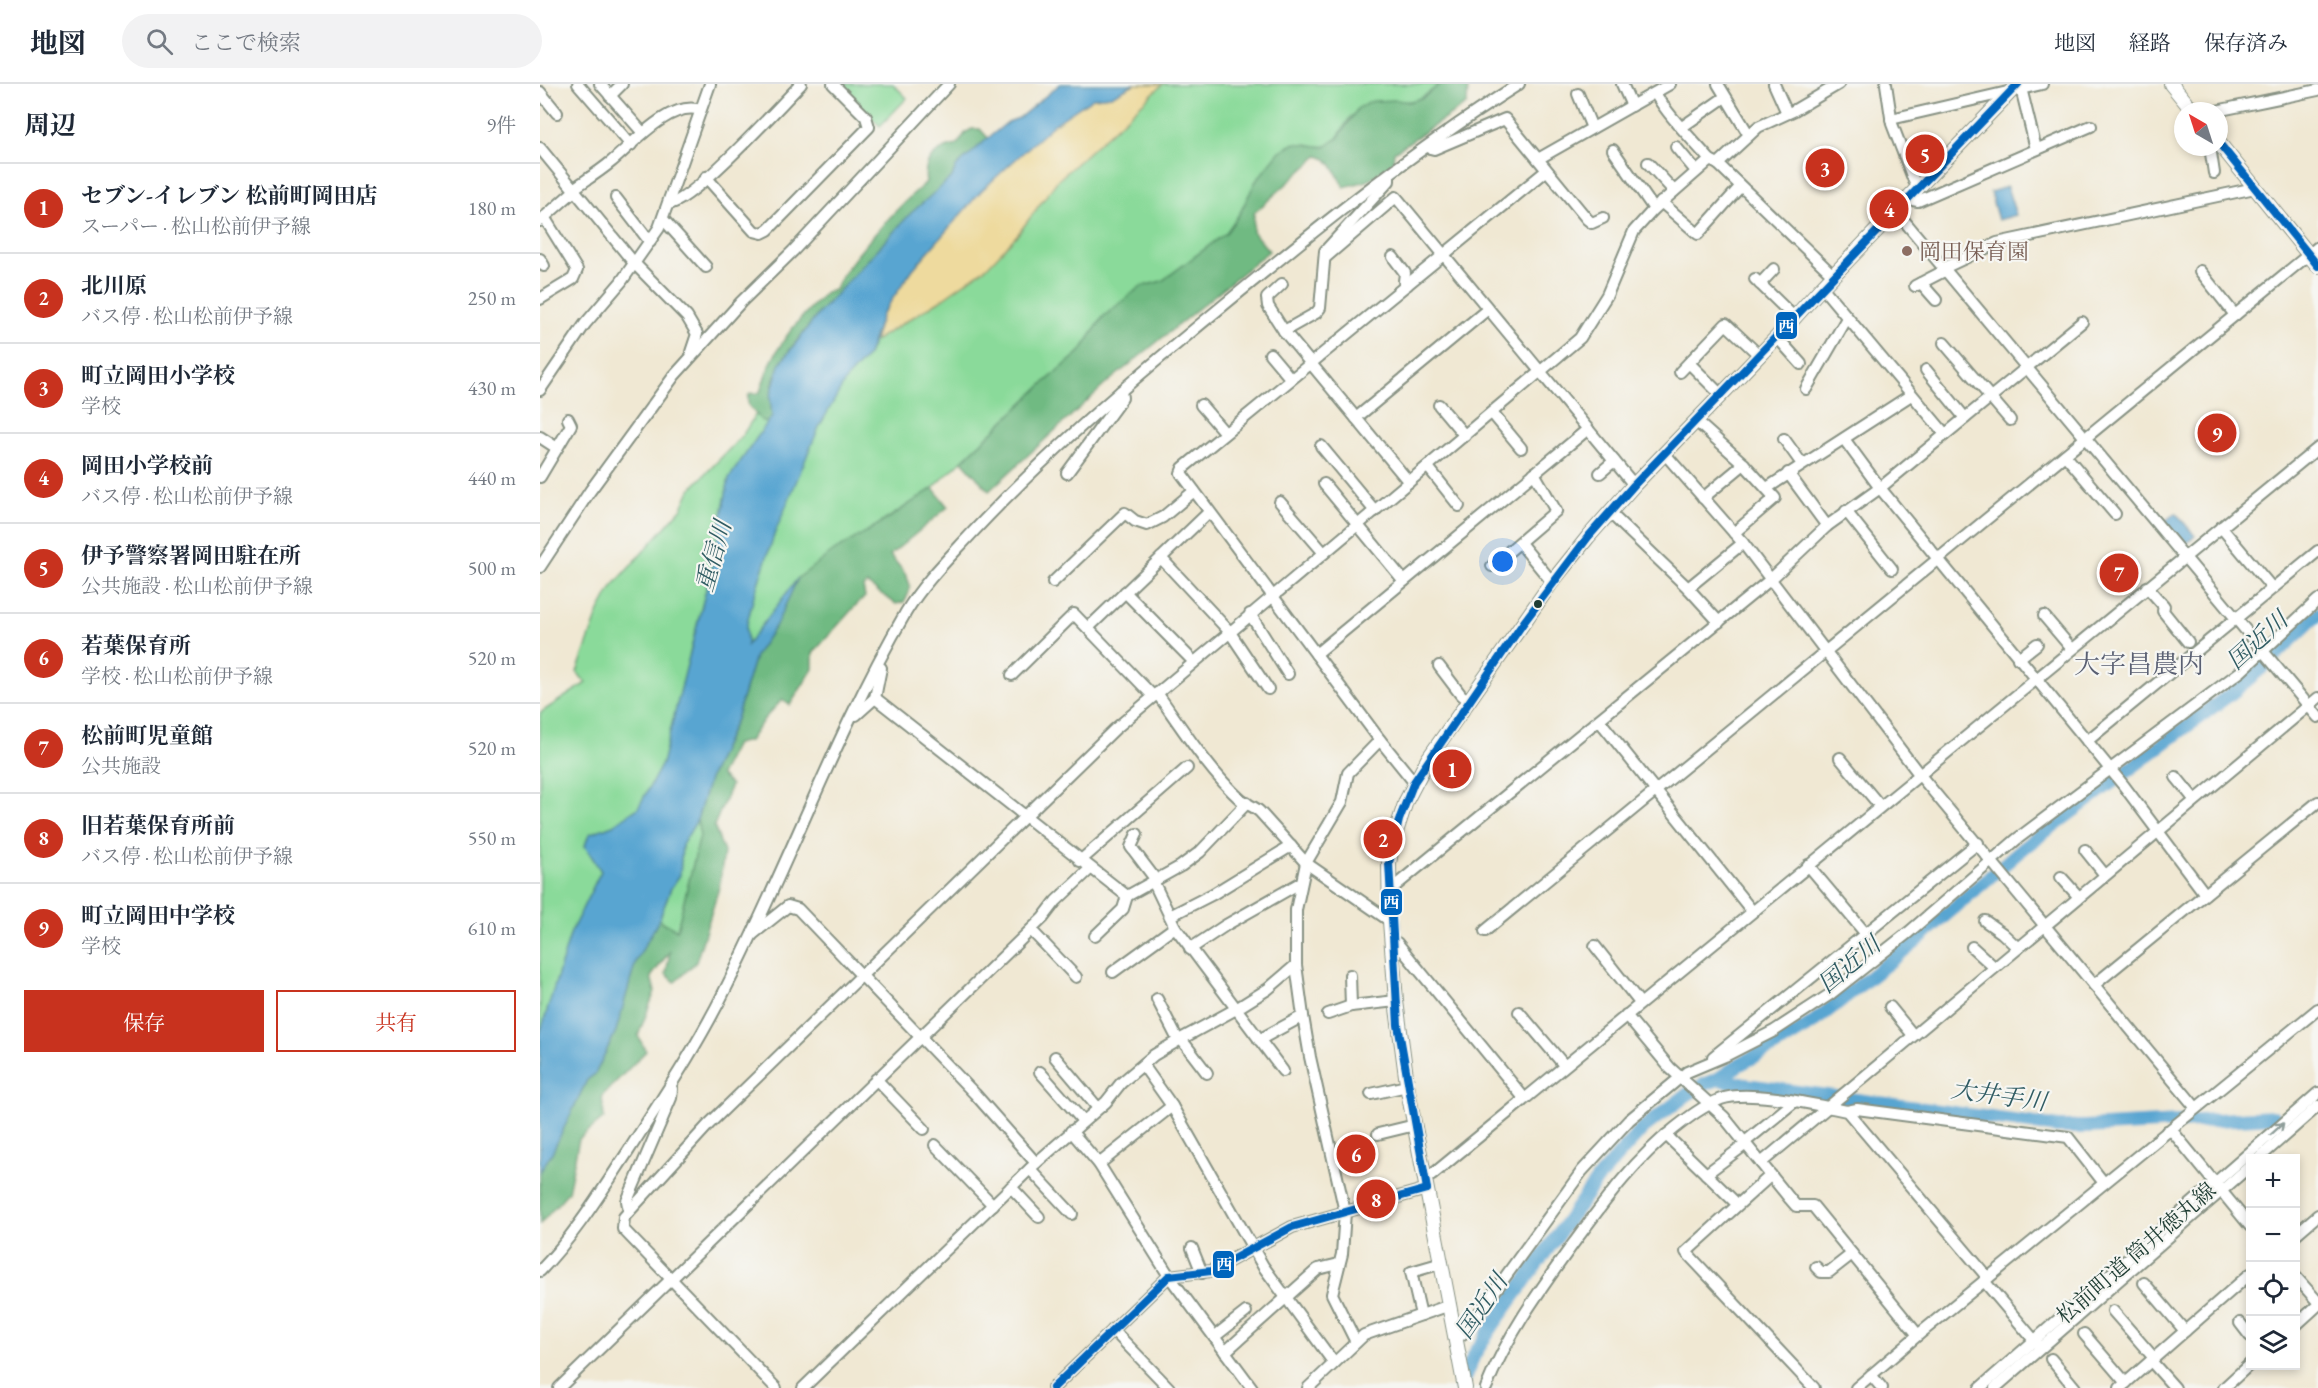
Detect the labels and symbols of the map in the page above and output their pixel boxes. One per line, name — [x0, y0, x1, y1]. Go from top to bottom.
north arrow — [2174, 102, 2228, 156]
pin: 5 — [1906, 132, 1944, 176]
pin: 3 — [1806, 146, 1844, 190]
pin: 4 — [1870, 186, 1908, 232]
place label: 岡田保育園 — [1919, 237, 2029, 266]
marker: 岡田保育園 — [1900, 244, 1914, 258]
line badge: 西 — [1775, 311, 1798, 340]
text: 西 — [1778, 316, 1794, 337]
pin: 9 — [2198, 410, 2236, 456]
water label: 重信川 — [688, 514, 739, 595]
your location — [1488, 547, 1517, 576]
pin: 7 — [2100, 550, 2138, 596]
unlabelled marker — [1532, 598, 1544, 610]
water label: 国近川 — [2220, 602, 2296, 676]
district label: 大字昌農内 — [2074, 647, 2204, 681]
pin: 1 — [1432, 746, 1472, 792]
pin: 2 — [1364, 816, 1402, 861]
line badge: 西 — [1380, 888, 1403, 916]
text: 西 — [1383, 892, 1399, 913]
water label: 国近川 — [1811, 927, 1889, 999]
water label: 大井手川 — [1949, 1073, 2052, 1117]
one-way arrow — [2269, 1122, 2284, 1136]
pin: 6 — [1336, 1132, 1376, 1176]
pin: 8 — [1356, 1176, 1396, 1222]
street label: 松前町道 筒井徳丸線 — [2050, 1176, 2222, 1330]
line badge: 西 — [1212, 1250, 1235, 1279]
text: 西 — [1216, 1254, 1232, 1275]
water label: 国近川 — [1448, 1265, 1516, 1345]

